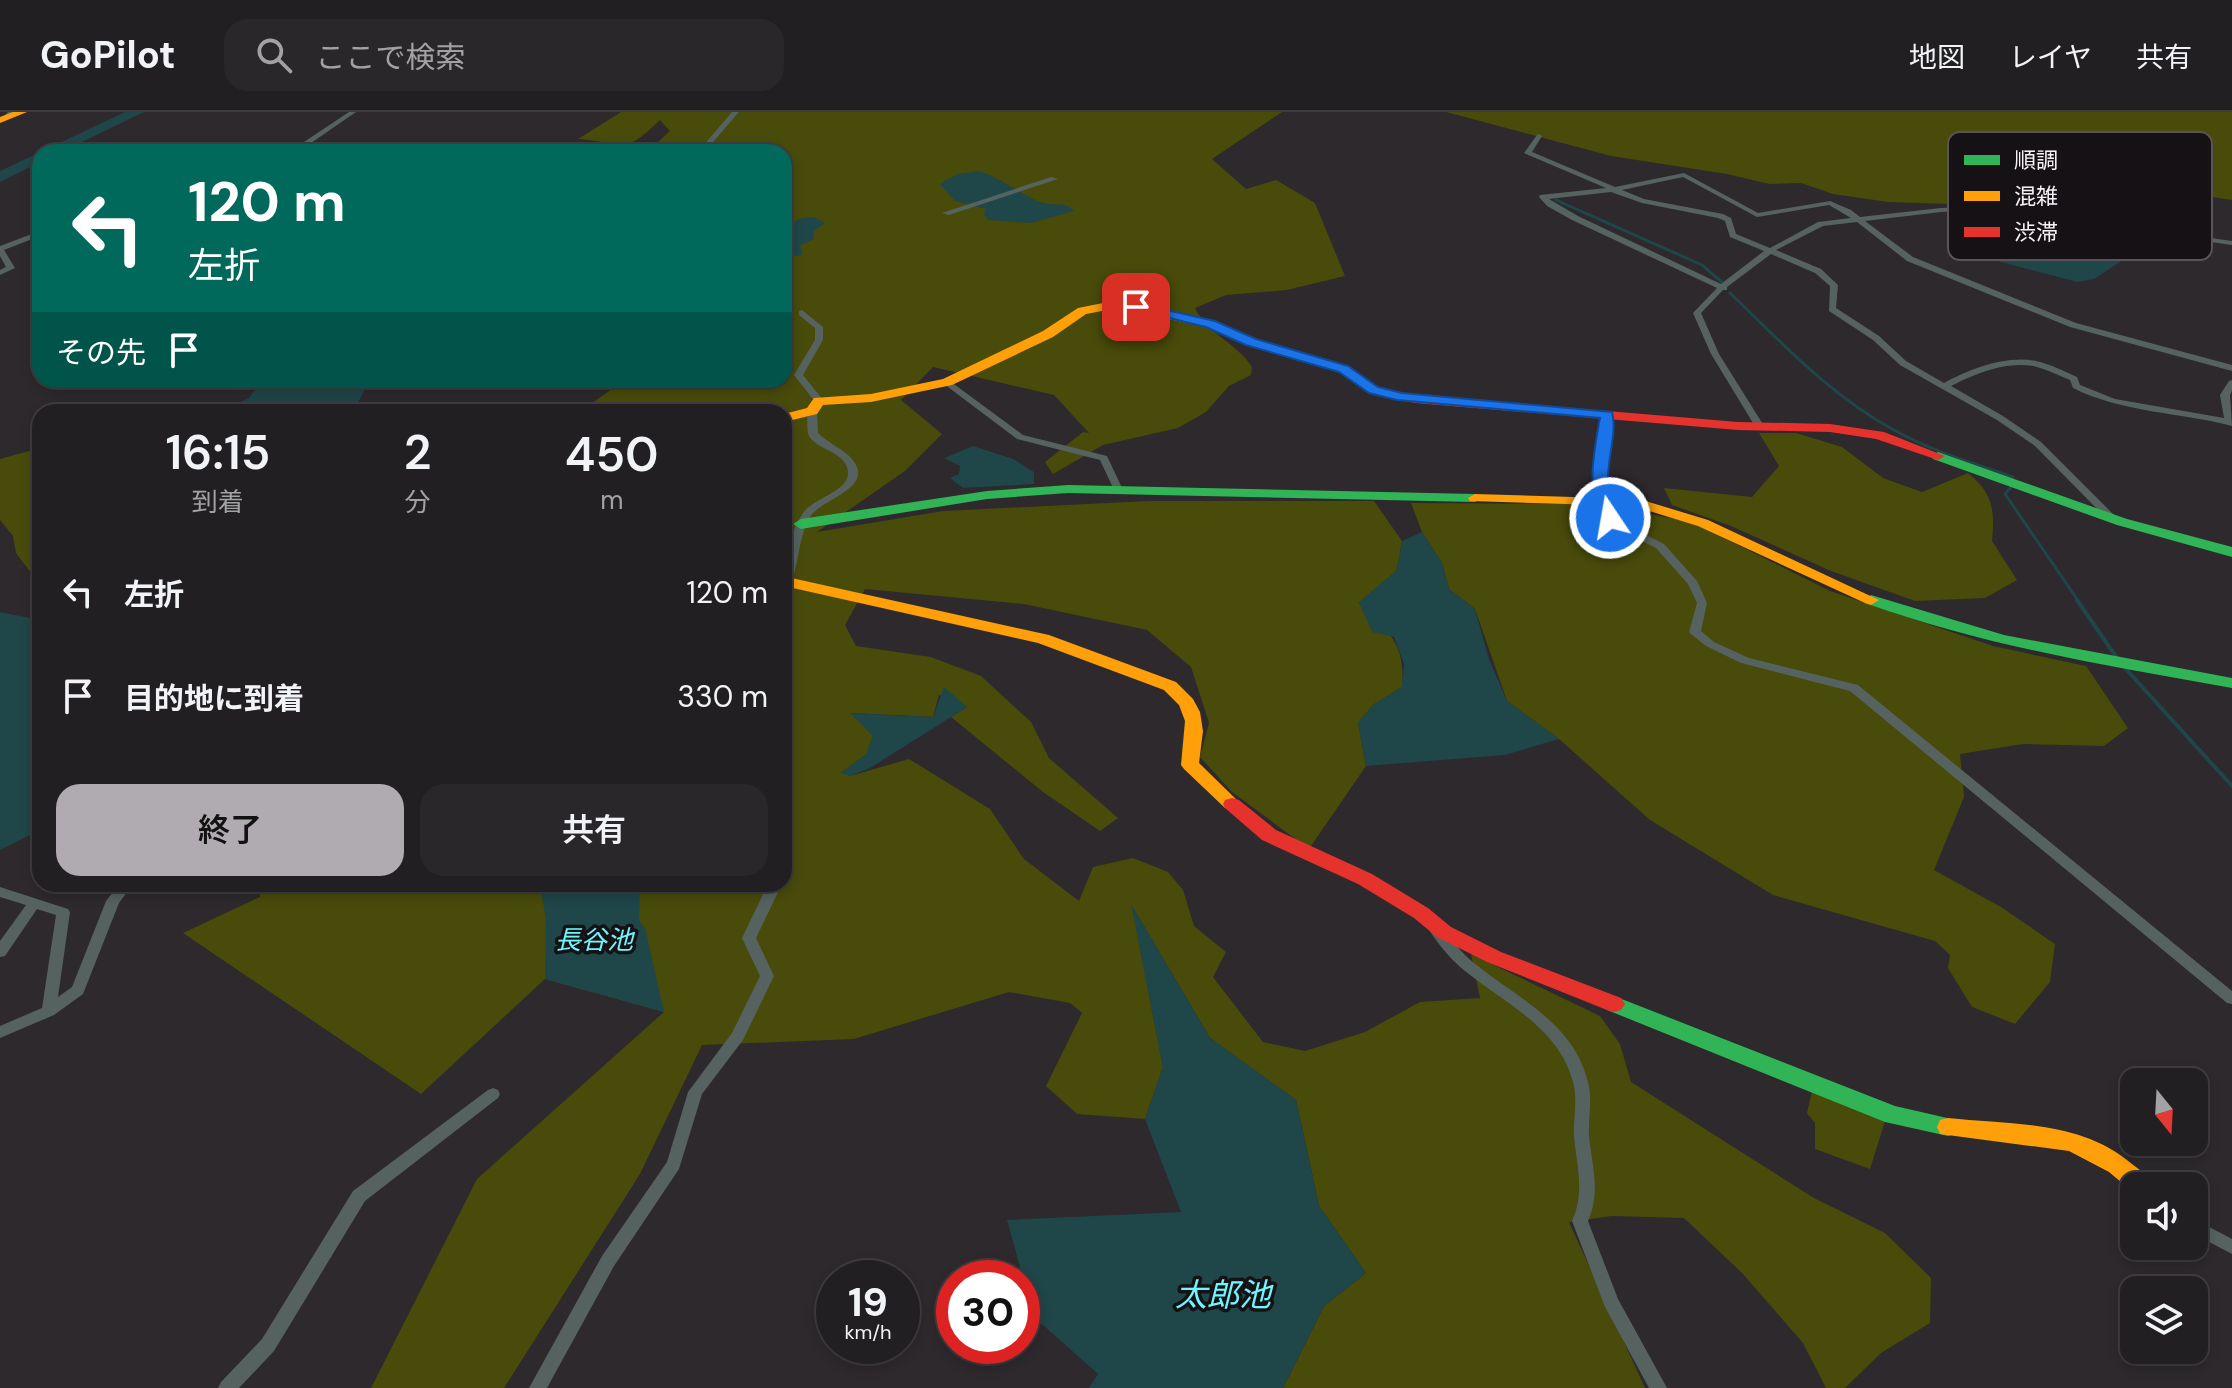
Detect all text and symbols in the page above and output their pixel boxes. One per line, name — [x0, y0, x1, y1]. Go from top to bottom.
search box — [224, 19, 784, 91]
text: GoPilot — [40, 30, 176, 80]
icon: search — [252, 33, 296, 77]
text: ここで検索 — [316, 38, 466, 77]
text: 地図 — [1909, 39, 1965, 76]
text: レイヤ — [2009, 39, 2092, 76]
text: 共有 — [2136, 39, 2192, 76]
legend — [1948, 132, 2212, 260]
text: 順調 — [2014, 146, 2058, 175]
text: 120 m — [188, 165, 346, 238]
icon: left — [56, 176, 160, 280]
text: 混雑 — [2014, 182, 2058, 211]
text: 渋滞 — [2014, 218, 2058, 247]
text: 左折 — [188, 242, 260, 289]
pin — [1102, 273, 1170, 341]
icon: arrive — [1114, 285, 1158, 329]
icon: arrive — [162, 328, 206, 372]
text: その先 — [56, 333, 146, 372]
text: 16:15 — [165, 421, 270, 484]
text: 2 — [404, 421, 431, 484]
text: 450 — [565, 423, 659, 486]
position arrow — [1568, 476, 1652, 560]
text: m — [600, 483, 623, 517]
text: 到着 — [192, 485, 244, 519]
text: 分 — [405, 485, 431, 519]
icon: left — [56, 570, 100, 614]
text: 120 m — [686, 573, 768, 612]
text: 左折 — [124, 575, 184, 614]
icon: arrive — [56, 674, 100, 718]
text: 330 m — [677, 677, 768, 716]
text: 目的地に到着 — [124, 679, 304, 718]
button: 終了 — [56, 784, 404, 876]
button: 共有 — [420, 784, 768, 876]
water label: 長谷池 — [555, 923, 636, 957]
north arrow — [2120, 1068, 2208, 1156]
map controls — [2120, 1068, 2208, 1364]
button: sound — [2120, 1172, 2208, 1260]
speed limit sign: 30 — [936, 1260, 1040, 1364]
water label: 太郎池 — [1175, 1274, 1274, 1316]
text: 19 — [848, 1276, 888, 1328]
button: layers — [2120, 1276, 2208, 1364]
text: km/h — [844, 1319, 892, 1345]

